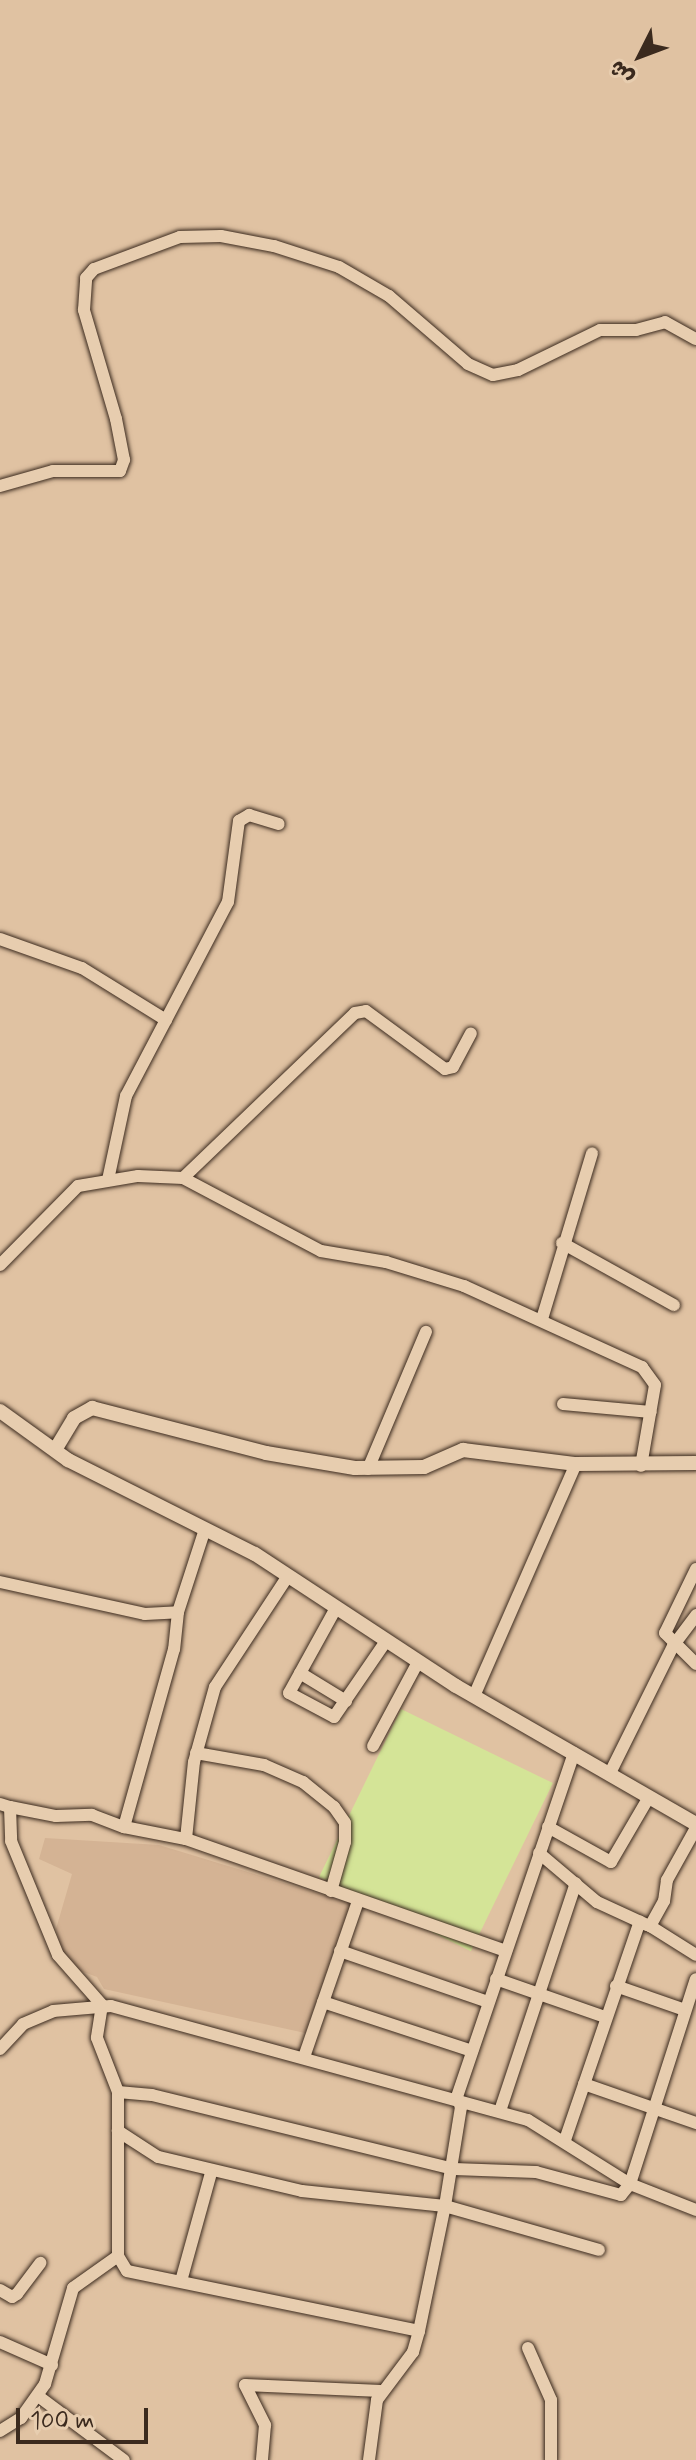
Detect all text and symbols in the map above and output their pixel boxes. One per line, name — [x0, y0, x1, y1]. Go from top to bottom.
north arrow — [600, 16, 680, 96]
text: ش — [604, 54, 641, 90]
scale bar — [20, 2392, 152, 2442]
text: 100 m — [30, 2406, 94, 2437]

